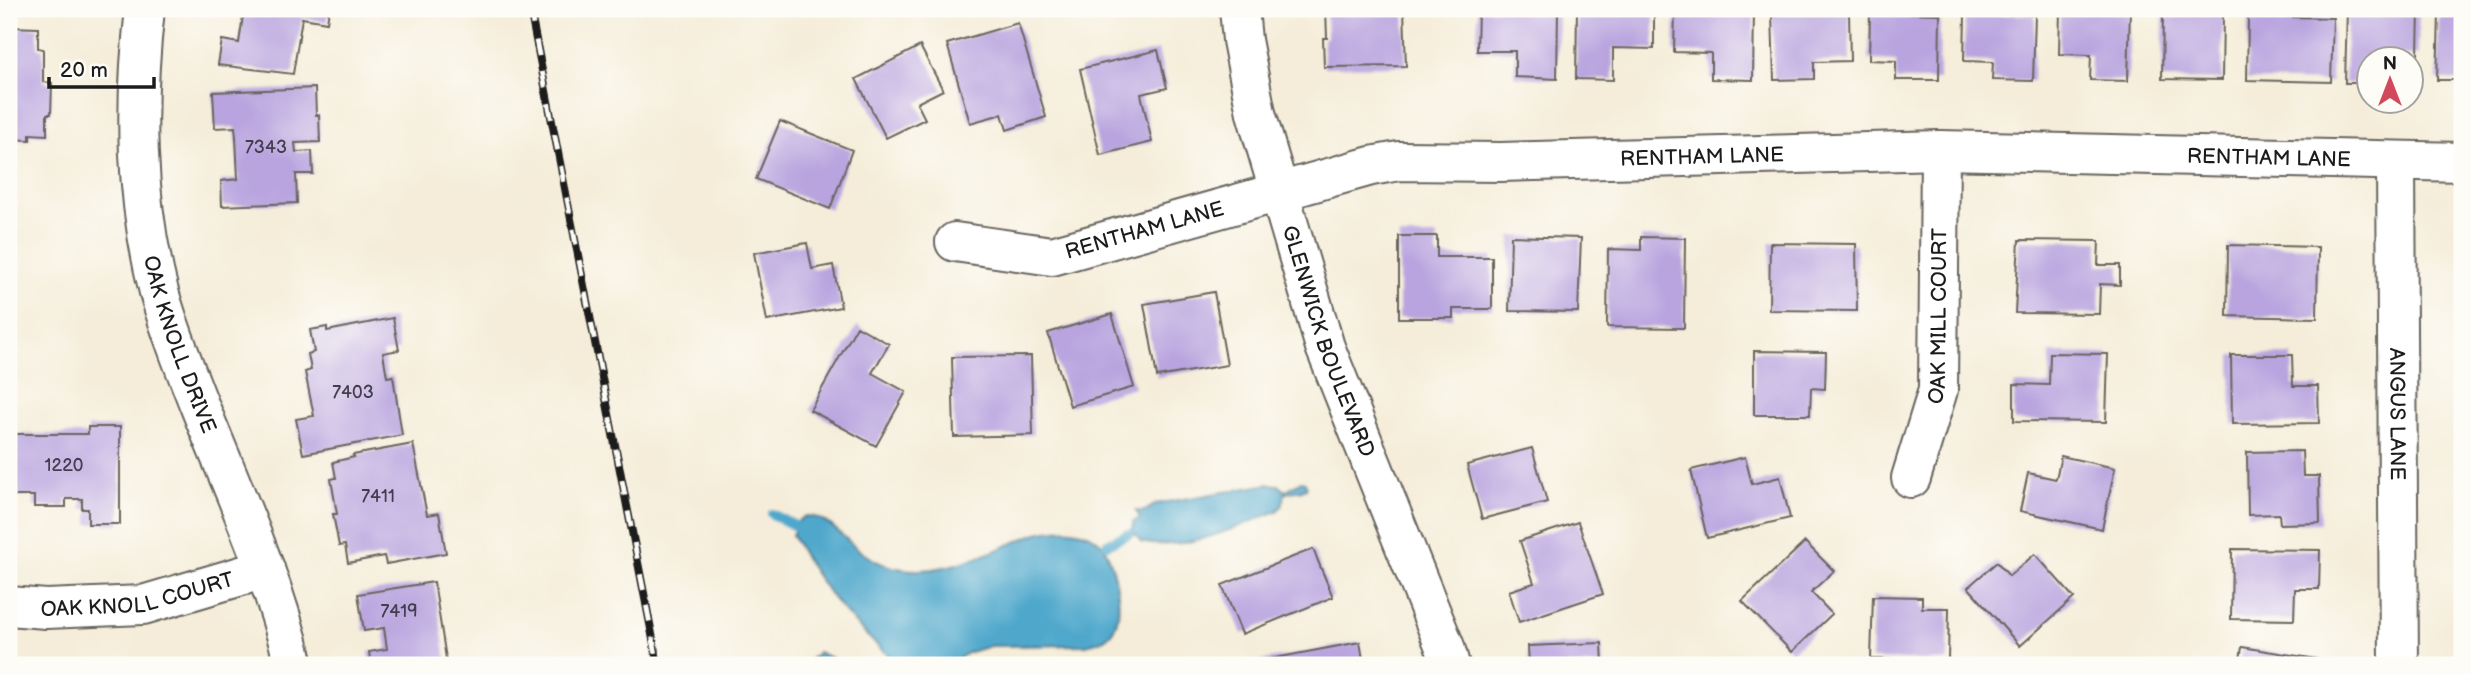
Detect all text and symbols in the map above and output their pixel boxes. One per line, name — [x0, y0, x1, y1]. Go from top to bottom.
scale bar — [49, 46, 154, 90]
north arrow — [2356, 46, 2426, 116]
text: N — [2383, 53, 2397, 76]
text: 20 m — [60, 58, 108, 83]
house number: 7343 — [245, 137, 287, 158]
street label: RENTHAM LANE — [1620, 142, 1784, 172]
street label: RENTHAM LANE — [2187, 144, 2351, 172]
street label: RENTHAM LANE — [1062, 196, 1227, 265]
street label: GLENWICK BOULEVARD — [1277, 223, 1380, 461]
street label: OAK MILL COURT — [1922, 228, 1952, 407]
street label: OAK KNOLL DRIVE — [138, 253, 221, 437]
street label: ANGUS LANE — [2384, 348, 2410, 480]
house number: 7403 — [332, 382, 374, 403]
house number: 1220 — [45, 455, 83, 476]
house number: 7411 — [361, 486, 395, 507]
street label: OAK KNOLL COURT — [40, 567, 237, 622]
house number: 7419 — [380, 601, 418, 622]

